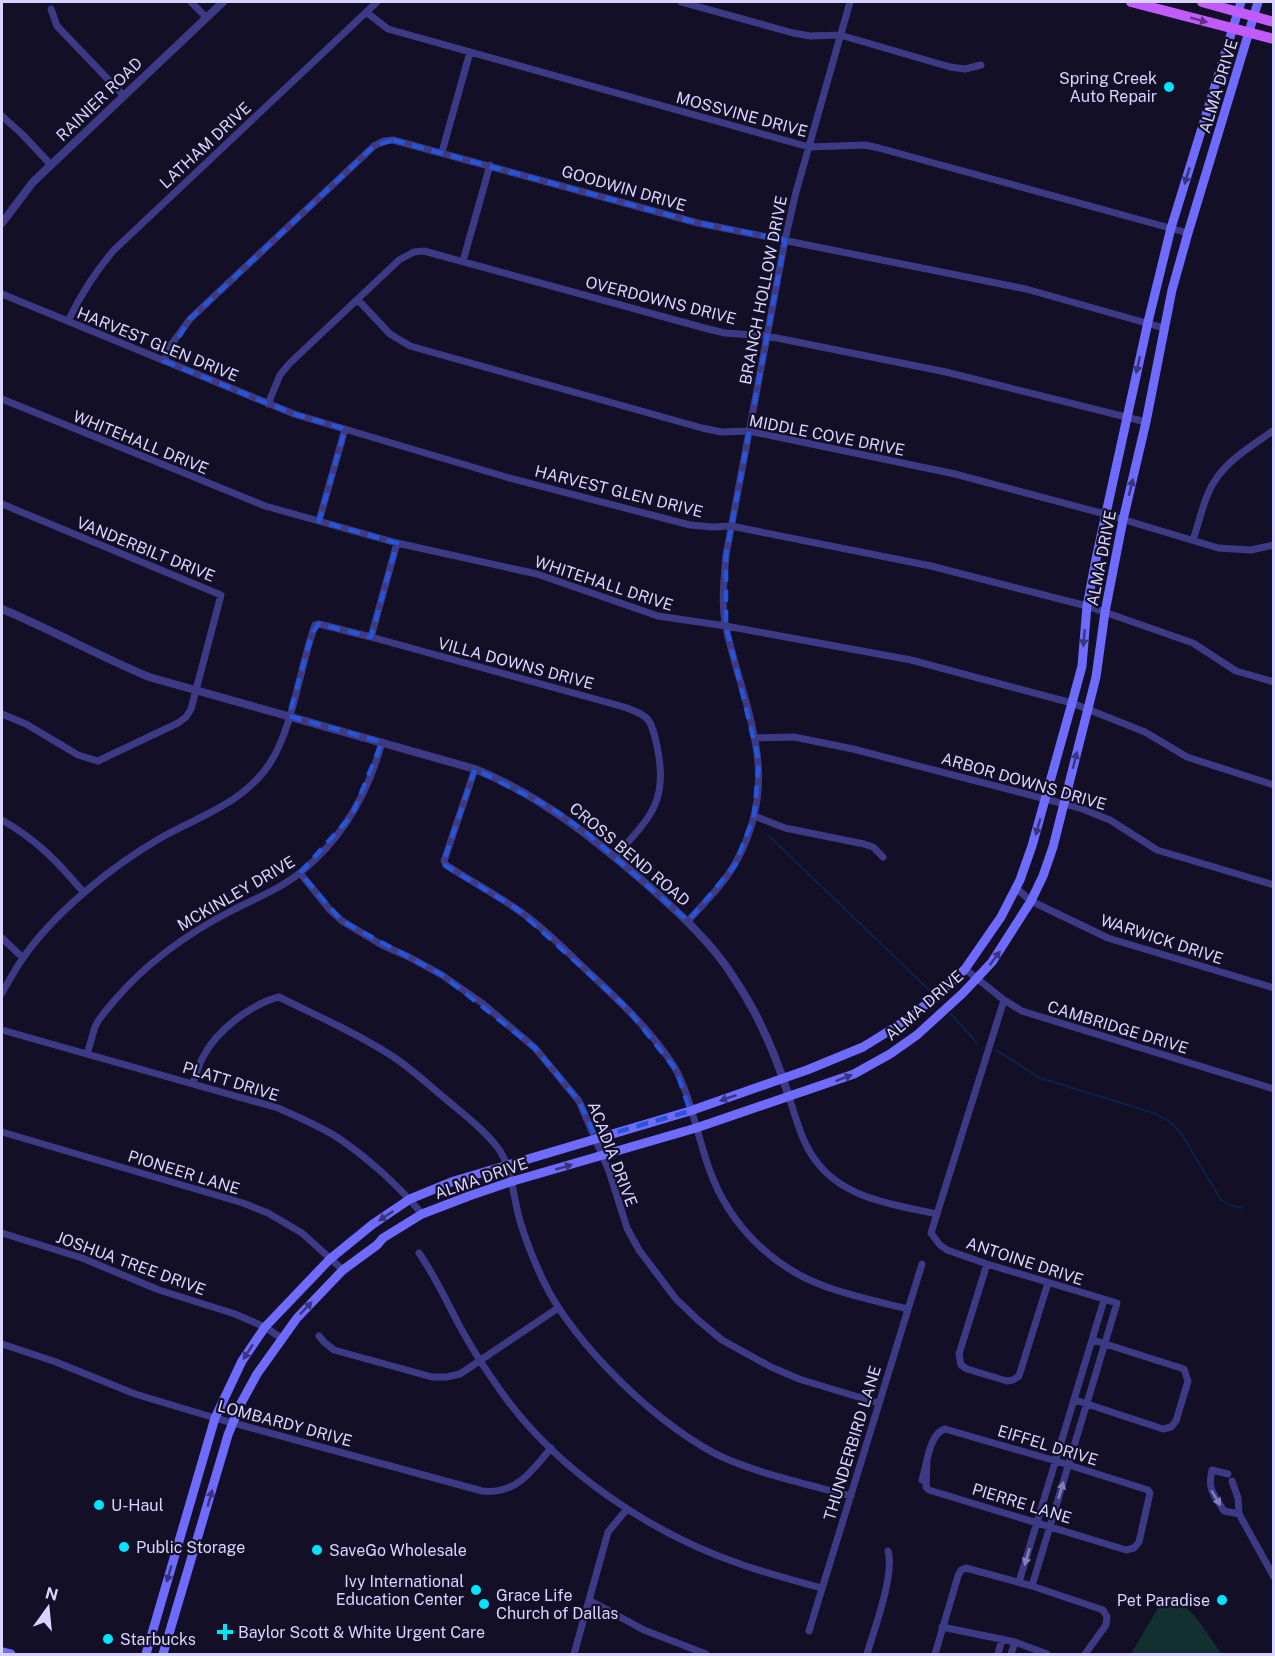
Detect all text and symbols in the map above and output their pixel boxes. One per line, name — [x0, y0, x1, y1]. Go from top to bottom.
one-way arrow — [1190, 16, 1208, 25]
street label: ALMA DRIVE — [1195, 37, 1242, 135]
street label: RAINIER ROAD — [52, 53, 146, 145]
place label: Spring Creek Auto Repair — [1059, 69, 1157, 106]
marker: Spring Creek Auto Repair — [1162, 80, 1176, 94]
street label: MOSSVINE DRIVE — [674, 88, 810, 141]
street label: LATHAM DRIVE — [156, 98, 255, 192]
street label: GOODWIN DRIVE — [559, 162, 688, 215]
one-way arrow — [1182, 167, 1191, 185]
street label: BRANCH HOLLOW DRIVE — [736, 194, 791, 386]
street label: OVERDOWNS DRIVE — [583, 273, 738, 328]
street label: HARVEST GLEN DRIVE — [74, 303, 241, 386]
one-way arrow — [1133, 356, 1143, 374]
street label: WHITEHALL DRIVE — [70, 407, 211, 478]
street label: MIDDLE COVE DRIVE — [747, 411, 906, 460]
street label: HARVEST GLEN DRIVE — [533, 461, 705, 522]
one-way arrow — [1126, 477, 1136, 496]
street label: ALMA DRIVE — [1083, 509, 1120, 608]
street label: VANDERBILT DRIVE — [74, 513, 218, 586]
street label: WHITEHALL DRIVE — [532, 552, 676, 615]
one-way arrow — [1080, 629, 1089, 648]
street label: VILLA DOWNS DRIVE — [436, 633, 596, 693]
street label: ARBOR DOWNS DRIVE — [939, 749, 1109, 814]
one-way arrow — [1070, 750, 1080, 769]
street label: CROSS BEND ROAD — [566, 799, 694, 910]
one-way arrow — [1032, 818, 1042, 837]
street label: MCKINLEY DRIVE — [174, 852, 298, 935]
street label: WARWICK DRIVE — [1098, 911, 1226, 968]
one-way arrow — [988, 950, 1000, 965]
street label: ALMA DRIVE — [881, 966, 967, 1044]
street label: CAMBRIDGE DRIVE — [1045, 997, 1191, 1058]
street label: PLATT DRIVE — [180, 1058, 281, 1105]
one-way arrow — [835, 1072, 853, 1082]
one-way arrow — [719, 1093, 737, 1103]
street label: ACADIA DRIVE — [584, 1099, 641, 1209]
street label: PIONEER LANE — [126, 1146, 242, 1199]
street label: ALMA DRIVE — [432, 1154, 530, 1203]
one-way arrow — [556, 1162, 574, 1171]
one-way arrow — [378, 1210, 394, 1221]
street label: JOSHUA TREE DRIVE — [53, 1228, 208, 1299]
street label: ANTOINE DRIVE — [964, 1234, 1086, 1289]
one-way arrow — [299, 1301, 313, 1315]
one-way arrow — [243, 1344, 254, 1360]
street label: THUNDERBIRD LANE — [820, 1363, 885, 1523]
street label: LOMBARDY DRIVE — [215, 1396, 354, 1451]
street label: EIFFEL DRIVE — [995, 1421, 1100, 1470]
street label: PIERRE LANE — [970, 1479, 1074, 1528]
one-way arrow — [1057, 1481, 1066, 1499]
one-way arrow — [206, 1489, 215, 1507]
one-way arrow — [1211, 1490, 1222, 1506]
place label: U-Haul — [111, 1496, 164, 1515]
marker: U-Haul — [92, 1498, 106, 1512]
place label: Public Storage — [136, 1538, 245, 1557]
marker: Public Storage — [117, 1540, 131, 1554]
place label: SaveGo Wholesale — [329, 1541, 467, 1560]
marker: SaveGo Wholesale — [310, 1543, 324, 1557]
one-way arrow — [1022, 1548, 1031, 1566]
one-way arrow — [164, 1565, 173, 1583]
place label: Ivy International Education Center — [336, 1572, 464, 1609]
north arrow — [18, 1578, 78, 1638]
text: N — [43, 1583, 60, 1605]
marker: Ivy International Education Center — [469, 1583, 483, 1597]
place label: Grace Life Church of Dallas — [496, 1586, 618, 1623]
place label: Pet Paradise — [1117, 1591, 1210, 1610]
marker: Pet Paradise — [1215, 1593, 1229, 1607]
marker: Grace Life Church of Dallas — [477, 1597, 491, 1611]
marker: Baylor Scott & White Urgent Care — [216, 1623, 234, 1641]
place label: Baylor Scott & White Urgent Care — [238, 1623, 485, 1642]
place label: Starbucks — [120, 1630, 196, 1649]
marker: Starbucks — [101, 1632, 115, 1646]

